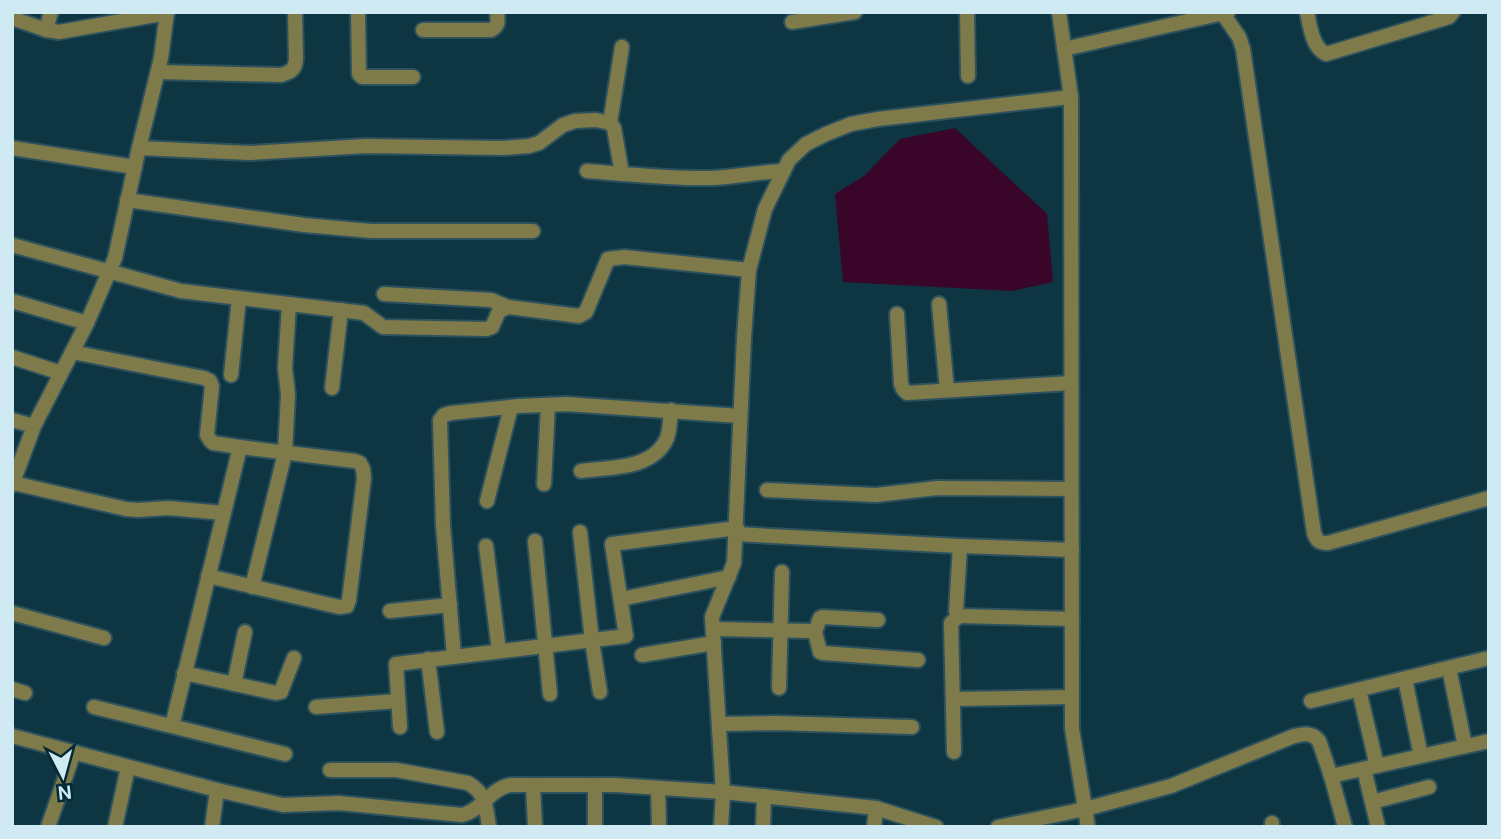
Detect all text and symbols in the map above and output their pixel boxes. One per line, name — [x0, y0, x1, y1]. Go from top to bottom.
north arrow — [28, 741, 98, 811]
text: N — [57, 779, 73, 806]

